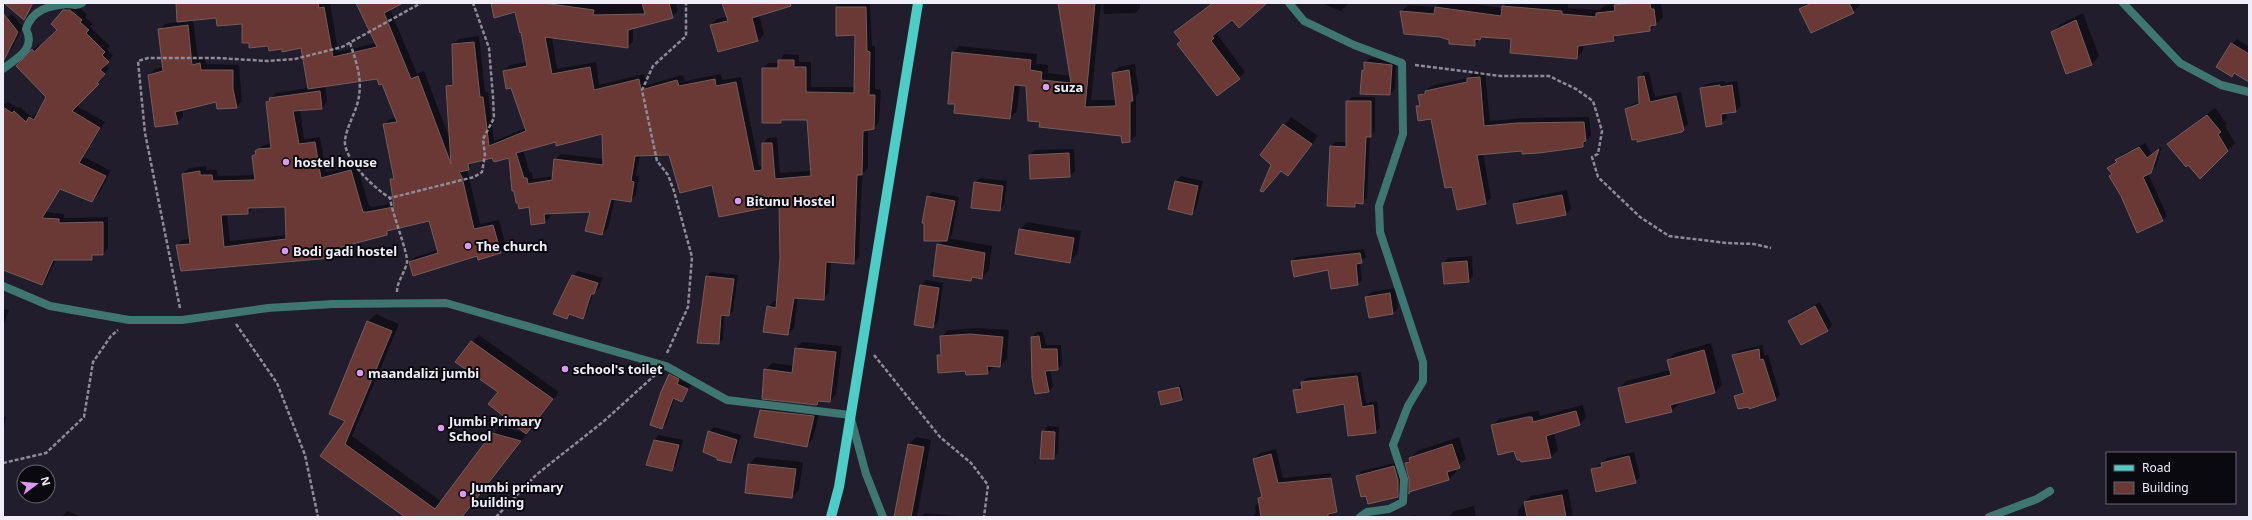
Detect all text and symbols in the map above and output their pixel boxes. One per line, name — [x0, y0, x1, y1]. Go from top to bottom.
place label: suza — [1054, 78, 1083, 96]
marker: suza — [1041, 82, 1051, 92]
place label: hostel house — [294, 153, 377, 171]
marker: hostel house — [281, 157, 291, 167]
place label: Bitunu Hostel — [746, 192, 835, 210]
marker: Bitunu Hostel — [733, 196, 743, 206]
place label: The church — [476, 237, 547, 255]
marker: The church — [463, 241, 473, 251]
place label: Bodi gadi hostel — [293, 242, 397, 260]
marker: Bodi gadi hostel — [280, 246, 290, 256]
place label: school's toilet — [573, 360, 663, 378]
place label: maandalizi jumbi — [368, 364, 479, 382]
marker: school's toilet — [560, 364, 570, 374]
marker: maandalizi jumbi — [355, 368, 365, 378]
place label: Jumbi Primary School — [448, 412, 542, 445]
marker: Jumbi Primary School — [436, 423, 446, 433]
legend — [2106, 452, 2236, 504]
text: Road — [2142, 459, 2171, 476]
north arrow — [16, 464, 56, 504]
text: N — [38, 475, 55, 487]
place label: Jumbi primary building — [470, 478, 564, 511]
text: Building — [2142, 479, 2189, 496]
marker: Jumbi primary building — [458, 489, 468, 499]

